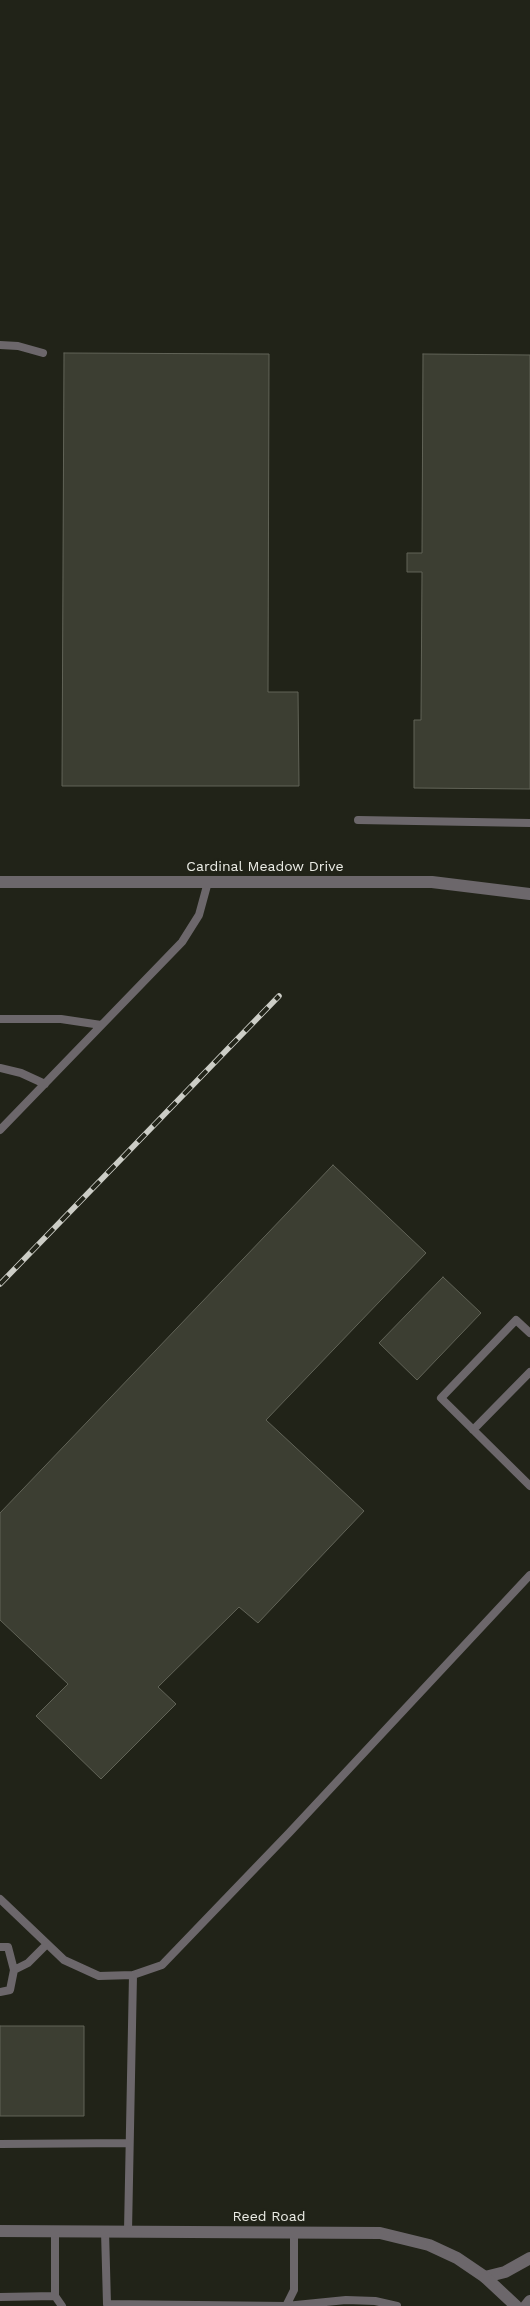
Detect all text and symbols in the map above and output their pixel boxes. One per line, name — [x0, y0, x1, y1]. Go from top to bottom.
street label: Cardinal Meadow Drive — [186, 859, 344, 875]
street label: Reed Road — [233, 2209, 305, 2225]

